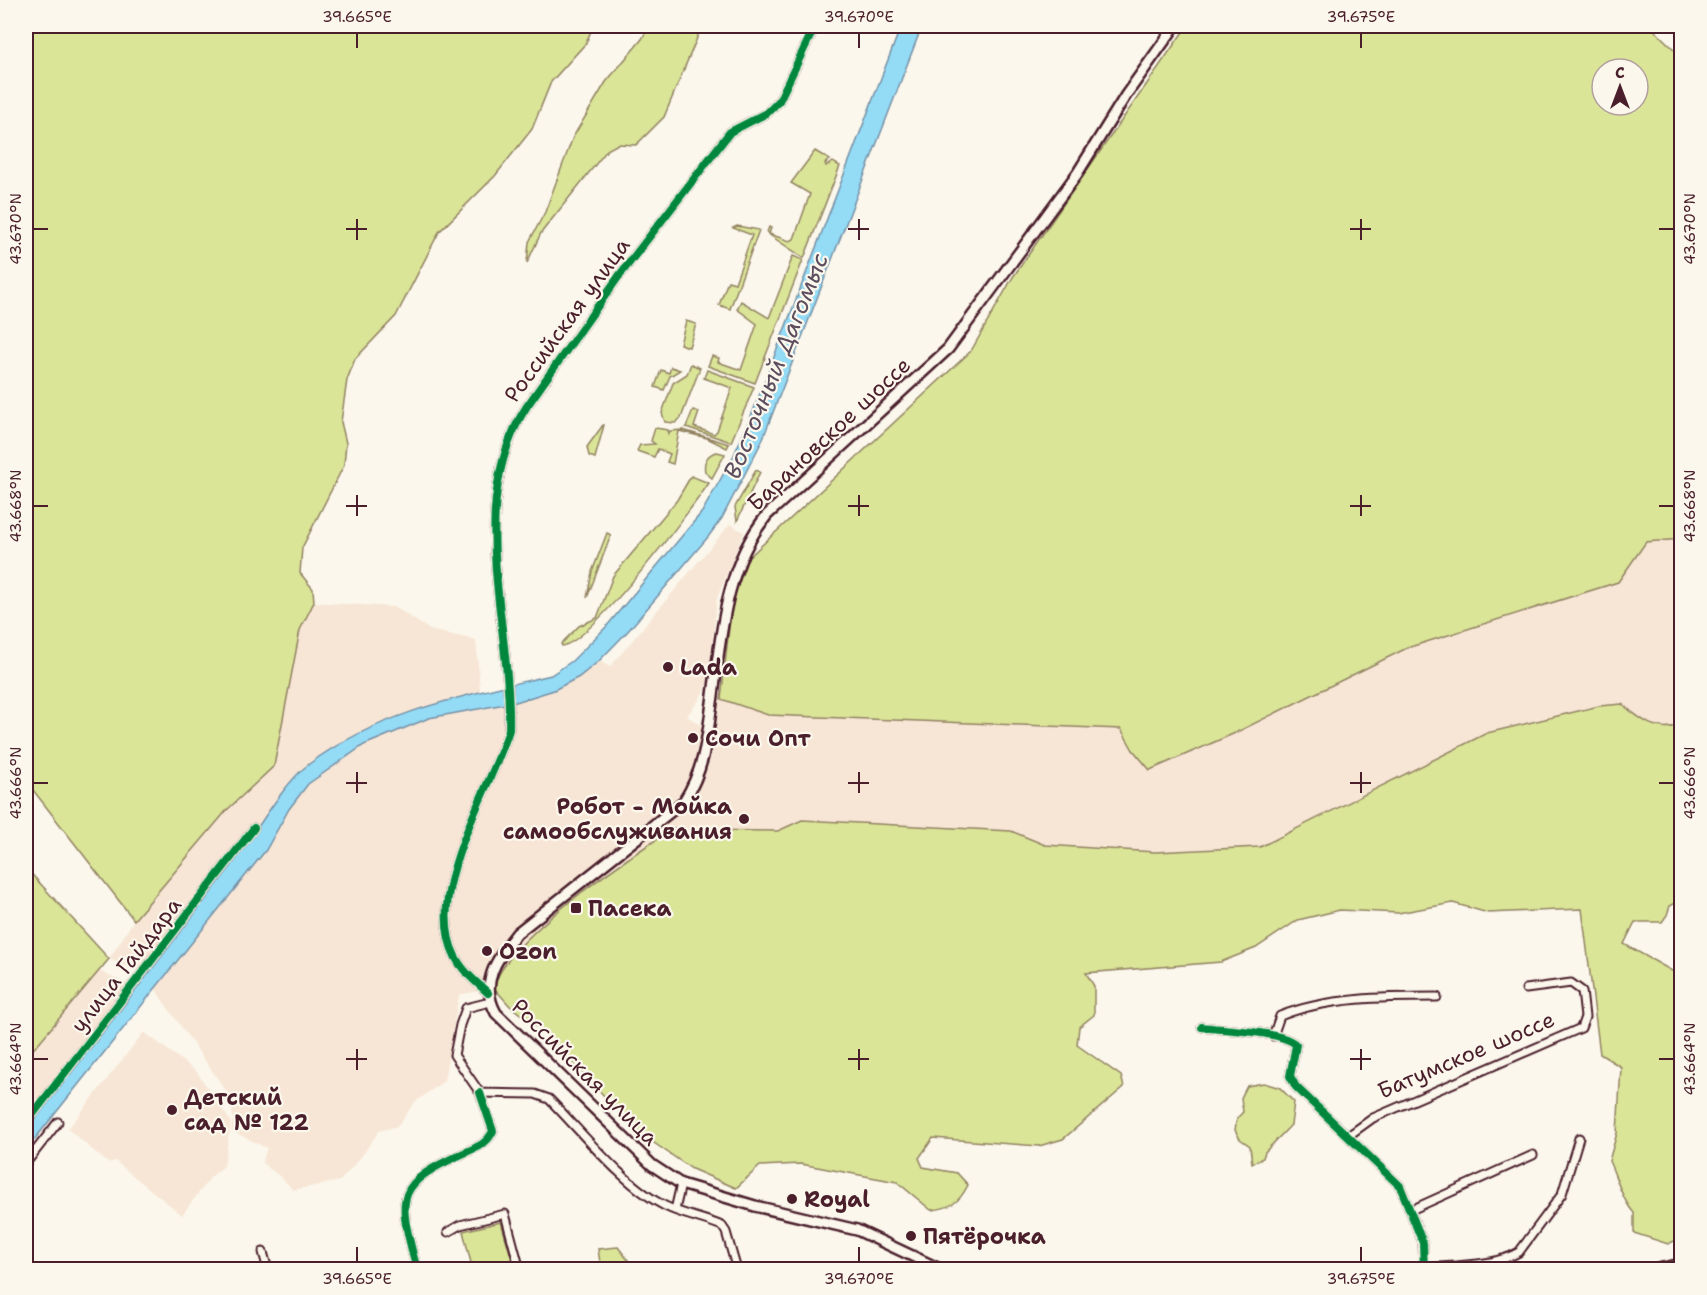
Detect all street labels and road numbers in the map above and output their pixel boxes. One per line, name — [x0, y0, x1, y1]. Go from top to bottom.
street label: Российская улица — [497, 232, 637, 408]
street label: Барановское шоссе — [741, 351, 917, 517]
street label: улица Гайдара — [64, 891, 188, 1039]
street label: Российская улица — [505, 992, 665, 1152]
street label: Батумское шоссе — [1373, 1005, 1559, 1105]

